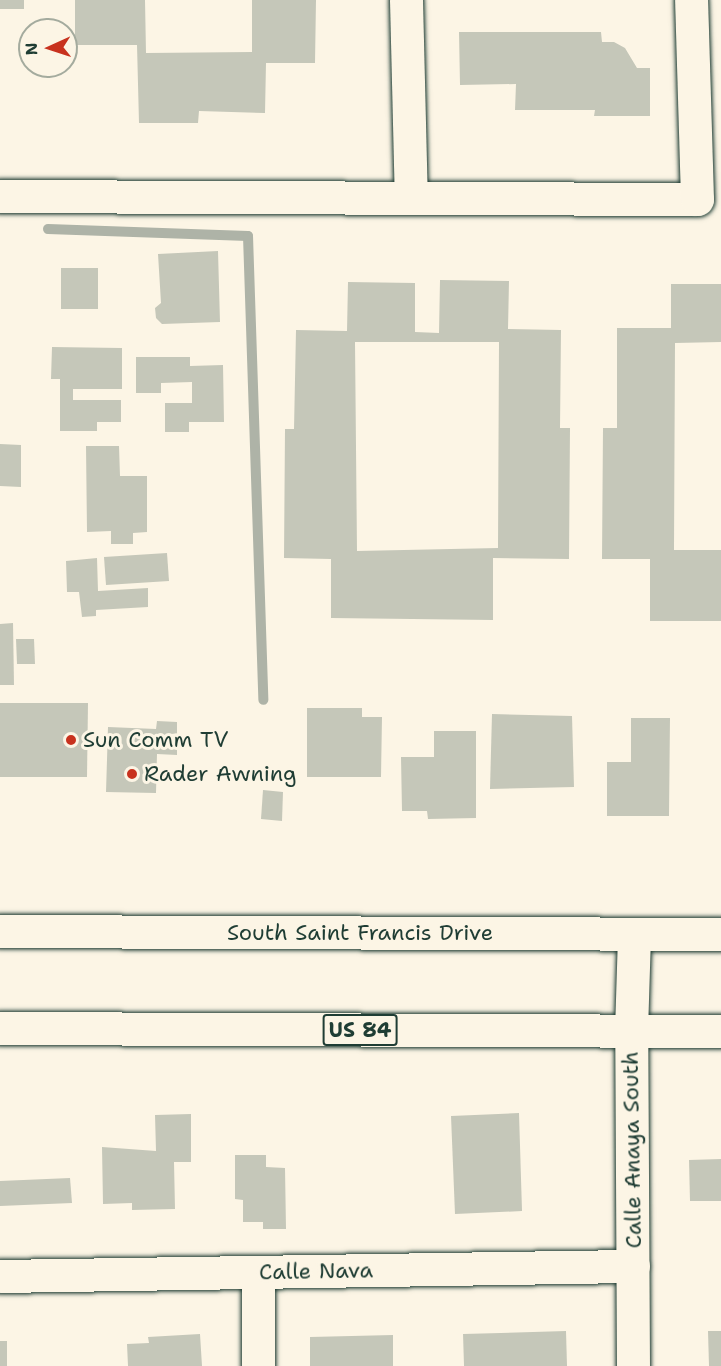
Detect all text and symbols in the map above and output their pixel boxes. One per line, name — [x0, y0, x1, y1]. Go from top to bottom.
north arrow — [18, 18, 78, 78]
text: N — [21, 42, 42, 56]
place label: Sun Comm TV — [83, 727, 228, 753]
marker: Sun Comm TV — [64, 733, 78, 747]
place label: Rader Awning — [144, 761, 296, 787]
marker: Rader Awning — [125, 767, 139, 781]
street label: South Saint Francis Drive — [227, 920, 493, 946]
road number: US 84 — [322, 1012, 398, 1048]
street label: Calle Anaya South — [617, 1051, 647, 1249]
street label: Calle Nava — [259, 1257, 373, 1285]

